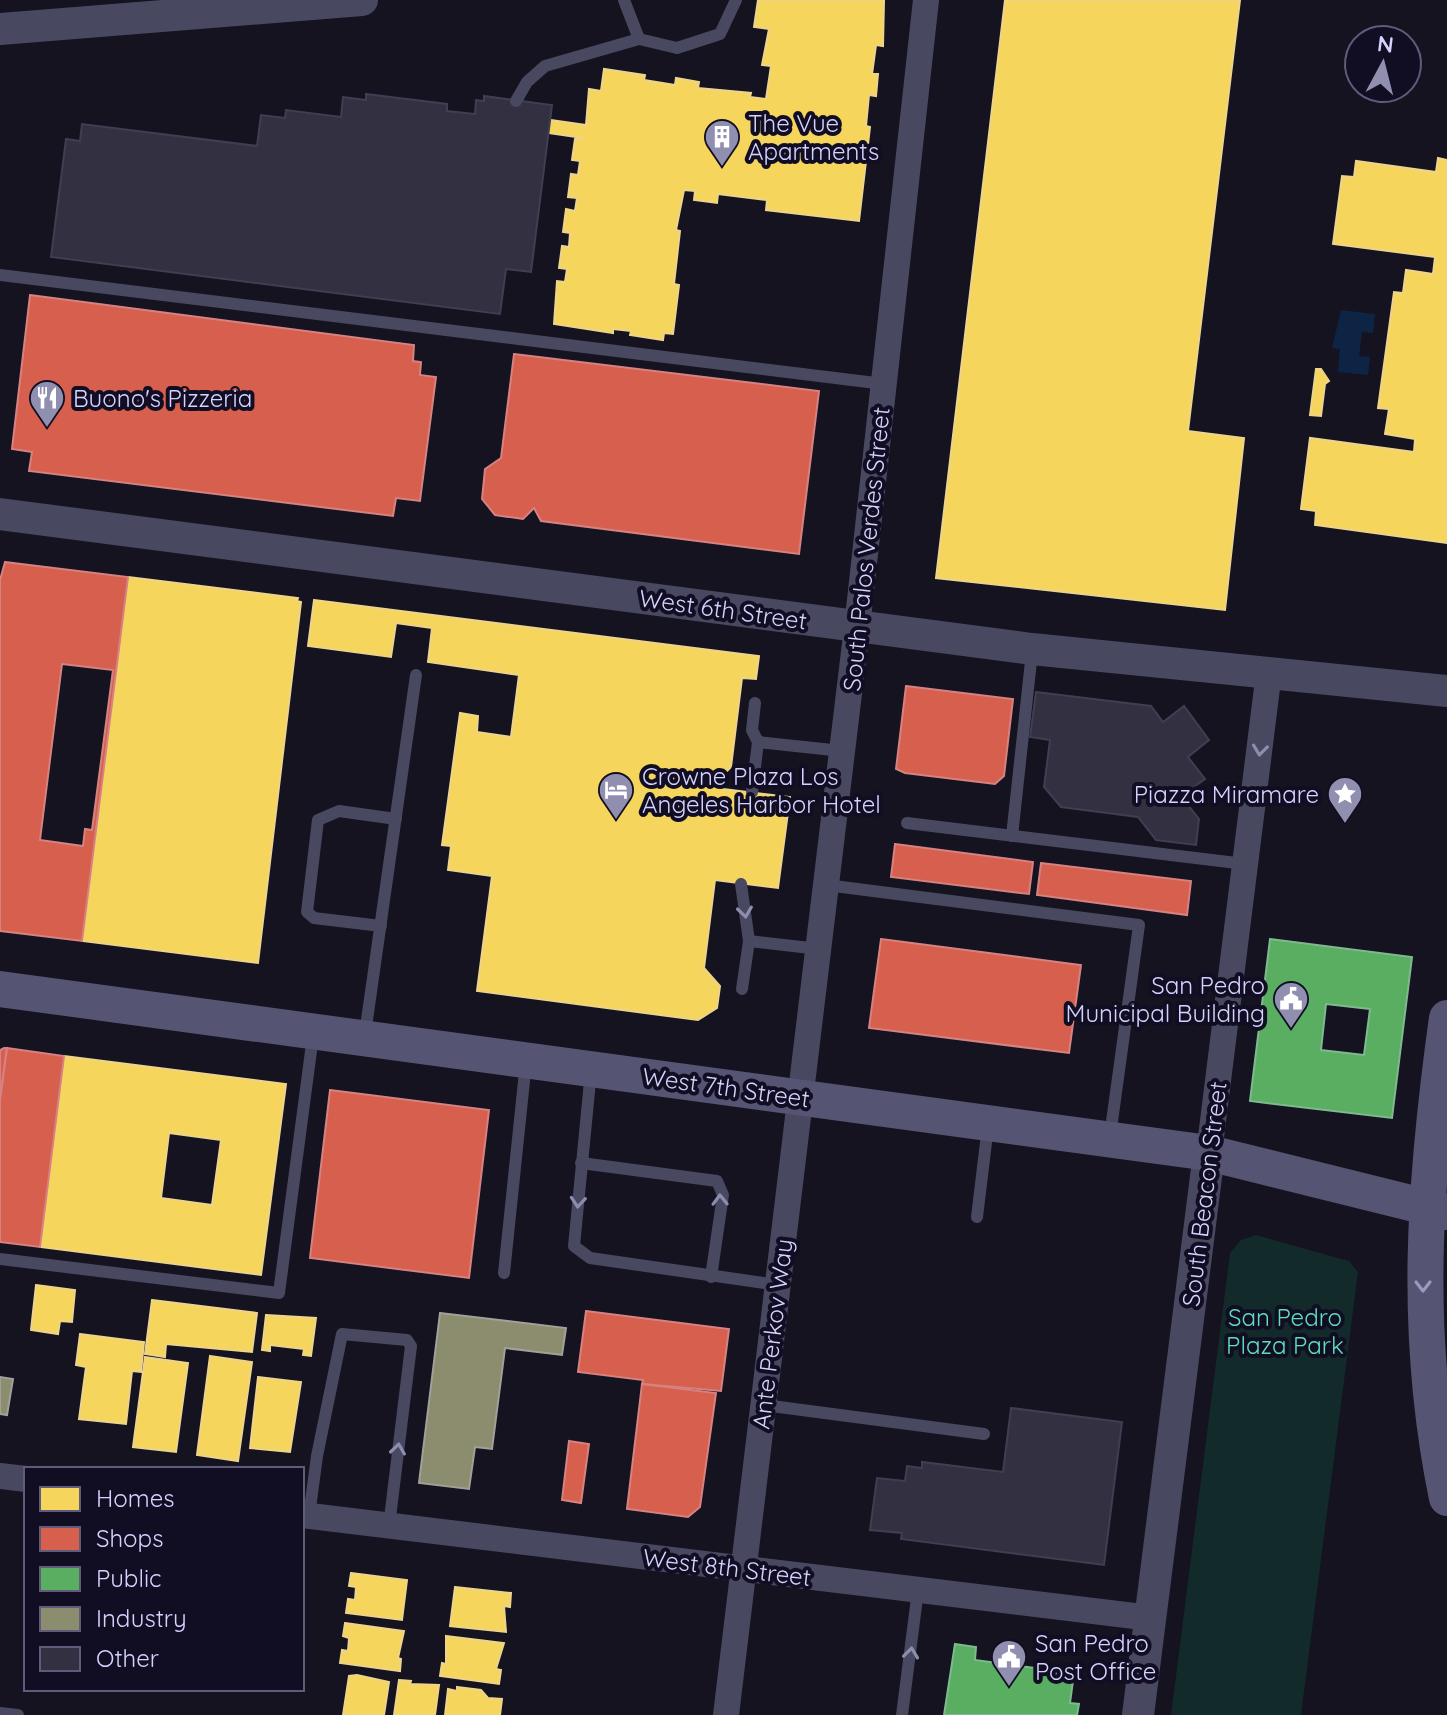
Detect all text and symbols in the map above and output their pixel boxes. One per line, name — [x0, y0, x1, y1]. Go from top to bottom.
north arrow — [1343, 24, 1423, 104]
text: N — [1376, 29, 1395, 59]
place label: The Vue Apartments — [748, 108, 879, 166]
building icon: The Vue Apartments — [703, 118, 741, 168]
restaurant icon: Buono's Pizzeria — [28, 379, 66, 429]
place label: Buono's Pizzeria — [73, 383, 252, 413]
street label: South Palos Verdes Street — [836, 405, 896, 693]
street label: West 6th Street — [637, 582, 809, 636]
one-way arrow — [1252, 743, 1269, 756]
place label: Crowne Plaza Los Angeles Harbor Hotel — [642, 761, 881, 819]
hotel icon: Crowne Plaza Los Angeles Harbor Hotel — [597, 771, 635, 821]
place icon: Piazza Miramare — [1326, 775, 1364, 825]
place label: Piazza Miramare — [1134, 779, 1319, 809]
one-way arrow — [736, 905, 753, 919]
place label: San Pedro Municipal Building — [1066, 970, 1265, 1028]
public building icon: San Pedro Municipal Building — [1272, 980, 1310, 1030]
street label: West 7th Street — [640, 1060, 812, 1114]
street label: South Beacon Street — [1175, 1080, 1233, 1308]
one-way arrow — [711, 1193, 729, 1205]
one-way arrow — [570, 1196, 587, 1209]
street label: Ante Perkov Way — [745, 1237, 799, 1431]
one-way arrow — [1415, 1280, 1432, 1293]
park label: San Pedro Plaza Park — [1226, 1302, 1344, 1360]
one-way arrow — [389, 1442, 406, 1455]
legend — [24, 1467, 304, 1691]
text: Homes — [96, 1483, 174, 1513]
text: Shops — [96, 1523, 163, 1553]
street label: West 8th Street — [641, 1542, 813, 1592]
text: Public — [96, 1563, 161, 1593]
text: Industry — [96, 1603, 187, 1633]
place label: San Pedro Post Office — [1035, 1628, 1156, 1686]
public building icon: San Pedro Post Office — [990, 1638, 1028, 1688]
text: Other — [96, 1643, 159, 1673]
one-way arrow — [902, 1646, 919, 1659]

